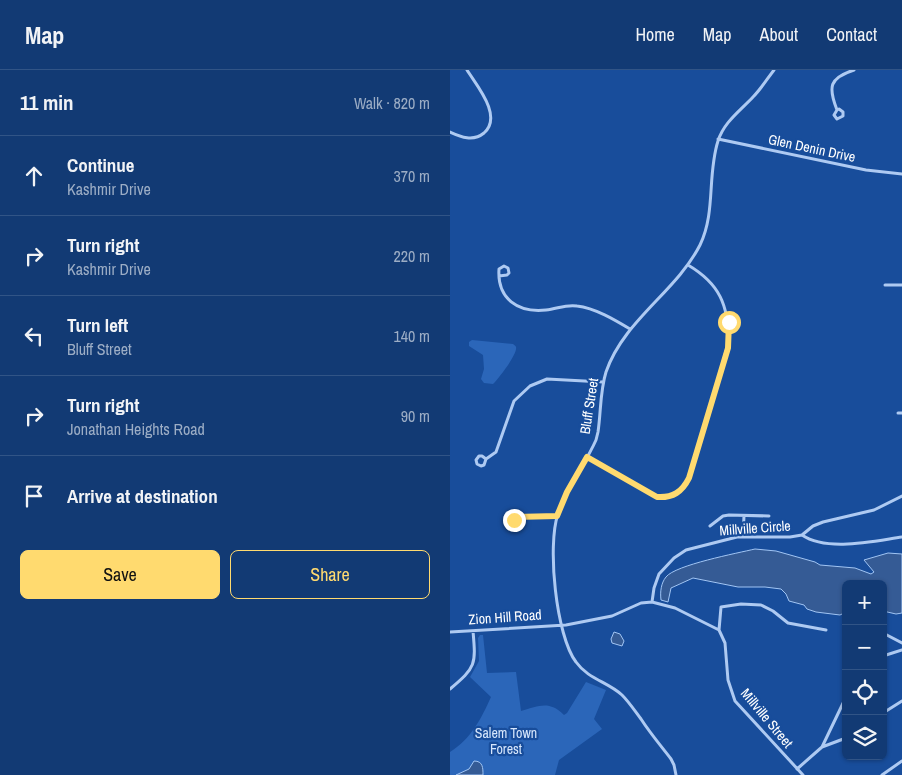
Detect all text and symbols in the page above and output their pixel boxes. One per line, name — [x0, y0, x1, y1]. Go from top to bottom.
text: Map — [25, 19, 64, 51]
text: Home — [635, 22, 675, 47]
text: Map — [703, 22, 732, 47]
text: About — [760, 22, 798, 47]
text: Contact — [826, 22, 877, 47]
text: 11 min — [20, 88, 74, 117]
text: Walk · 820 m — [354, 92, 430, 114]
street label: Glen Denin Drive — [767, 130, 857, 166]
text: Continue — [67, 152, 135, 178]
icon: ahead — [20, 162, 48, 190]
text: 370 m — [394, 165, 430, 187]
text: Kashmir Drive — [67, 178, 151, 200]
text: Turn right — [67, 232, 139, 258]
icon: right — [20, 242, 48, 270]
text: 220 m — [394, 245, 430, 267]
text: Kashmir Drive — [67, 258, 151, 280]
route start — [718, 311, 741, 334]
text: Turn left — [67, 312, 128, 338]
icon: left — [20, 322, 48, 350]
text: 140 m — [394, 325, 430, 347]
text: Bluff Street — [67, 338, 132, 360]
street label: Bluff Street — [576, 377, 602, 435]
text: Turn right — [67, 392, 139, 418]
icon: right — [20, 402, 48, 430]
text: 90 m — [401, 405, 430, 427]
text: Jonathan Heights Road — [67, 418, 205, 440]
icon: arrive — [20, 482, 48, 510]
text: Arrive at destination — [67, 483, 218, 509]
route end — [503, 509, 526, 532]
street label: Millville Circle — [719, 517, 791, 539]
button: Save — [20, 550, 220, 599]
button: Share — [230, 550, 430, 599]
map controls — [842, 580, 887, 760]
button: + — [842, 580, 887, 625]
street label: Zion Hill Road — [468, 605, 542, 629]
button: − — [842, 625, 887, 670]
button: locate — [842, 670, 887, 715]
street label: Millville Street — [737, 685, 797, 751]
button: layers — [842, 715, 887, 760]
park label: Salem Town Forest — [475, 724, 537, 758]

